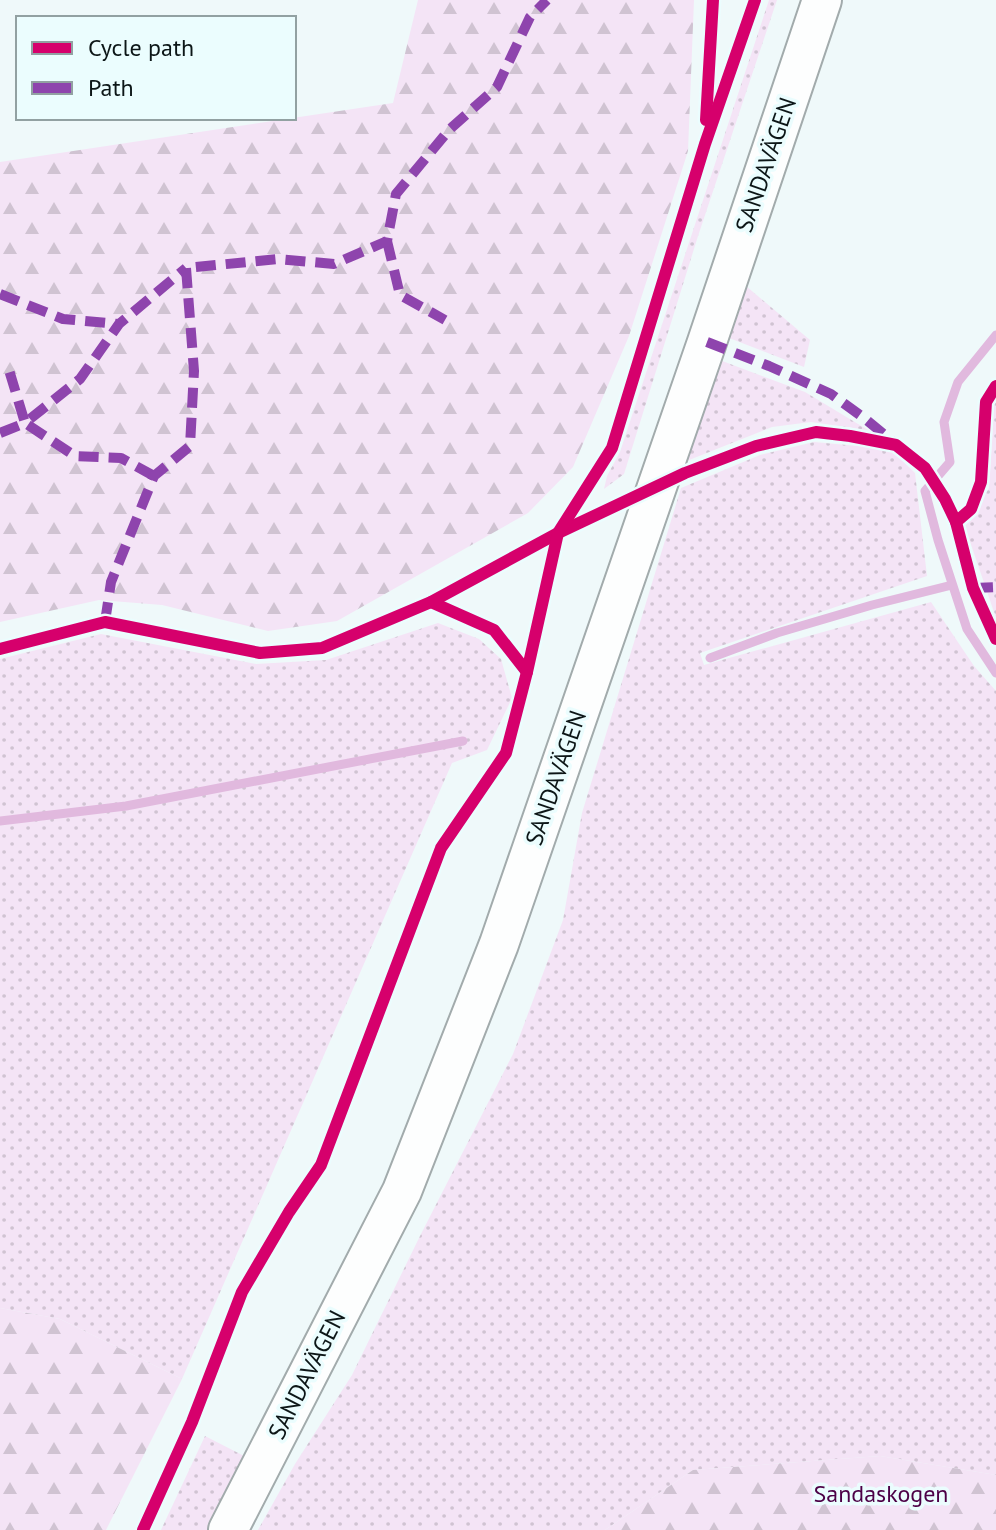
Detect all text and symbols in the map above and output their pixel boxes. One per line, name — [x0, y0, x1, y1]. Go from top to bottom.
legend — [16, 16, 296, 120]
text: Cycle path — [88, 32, 194, 63]
text: Path — [88, 72, 134, 103]
street label: SANDAVÄGEN — [728, 93, 803, 236]
street label: SANDAVÄGEN — [518, 706, 593, 849]
street label: SANDAVÄGEN — [261, 1305, 352, 1444]
park label: Sandaskogen — [814, 1478, 948, 1509]

